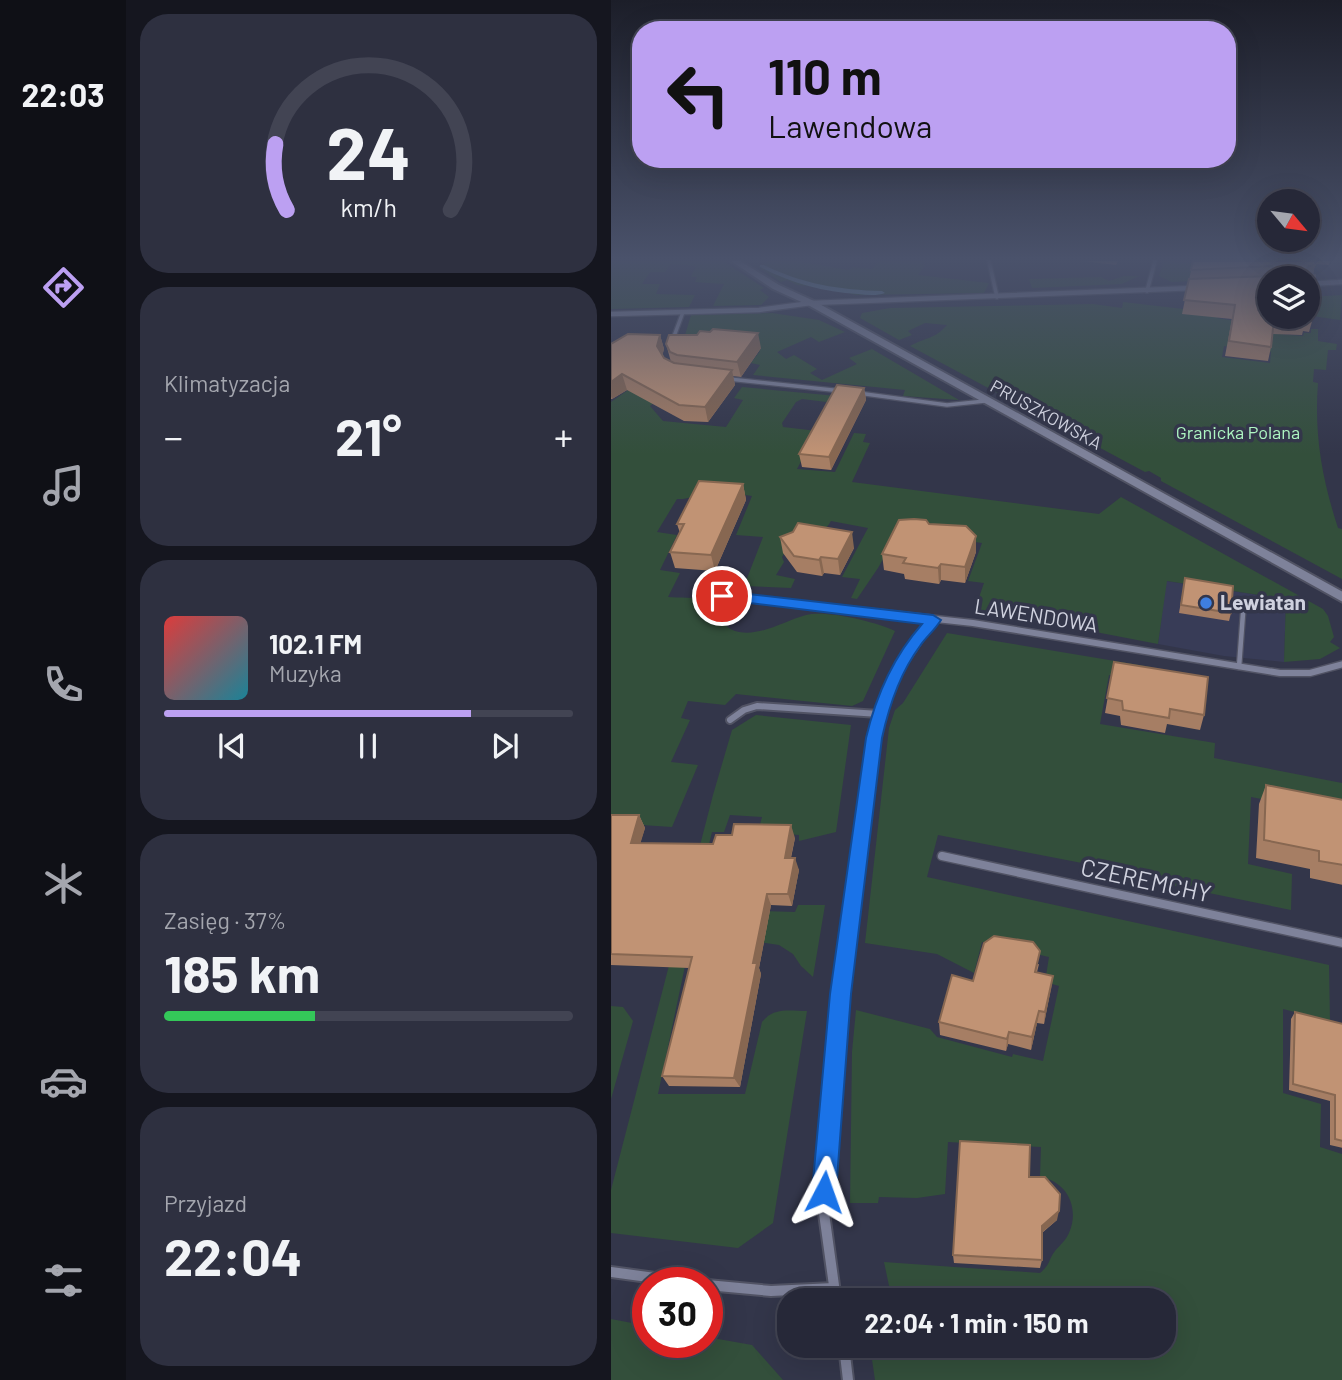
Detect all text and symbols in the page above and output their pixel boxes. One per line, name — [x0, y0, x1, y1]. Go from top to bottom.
text: 110 m — [768, 46, 882, 105]
icon: left — [653, 49, 744, 140]
text: 22:03 — [21, 75, 105, 113]
text: Lawendowa — [768, 106, 932, 144]
text: 24 — [326, 107, 411, 195]
north arrow — [1257, 189, 1320, 252]
map controls — [1257, 189, 1320, 329]
text: km/h — [340, 191, 397, 221]
icon: directions — [39, 263, 88, 312]
button: layers — [1257, 266, 1320, 329]
text: Klimatyzacja — [164, 369, 290, 397]
street label: PRUSZKOWSKA — [987, 374, 1106, 454]
text: 21° — [335, 404, 402, 466]
text: − — [164, 413, 183, 459]
text: + — [554, 413, 573, 459]
park label: Granicka Polana — [1176, 421, 1300, 443]
icon: music — [39, 461, 88, 510]
pin — [692, 566, 752, 626]
icon: arrive — [703, 577, 741, 615]
place label: Lewiatan — [1220, 589, 1306, 614]
street label: LAWENDOWA — [973, 592, 1100, 637]
marker: Lewiatan — [1198, 595, 1214, 611]
text: 102.1 FM — [269, 628, 362, 659]
text: Muzyka — [269, 659, 342, 687]
icon: phone — [39, 660, 88, 709]
icon: previous — [213, 727, 251, 765]
icon: pause — [349, 727, 387, 765]
icon: next — [486, 727, 524, 765]
street label: CZEREMCHY — [1078, 852, 1214, 907]
icon: climate — [39, 859, 88, 908]
text: Zasięg · 37% — [164, 906, 286, 934]
text: 185 km — [164, 941, 320, 1003]
icon: car — [39, 1057, 88, 1106]
position arrow — [787, 1155, 861, 1229]
text: Przyjazd — [164, 1189, 247, 1217]
text: 22:04 — [164, 1224, 302, 1286]
icon: filters — [39, 1256, 88, 1305]
speed limit sign: 30 — [632, 1267, 723, 1358]
text: 22:04 · 1 min · 150 m — [864, 1307, 1089, 1338]

